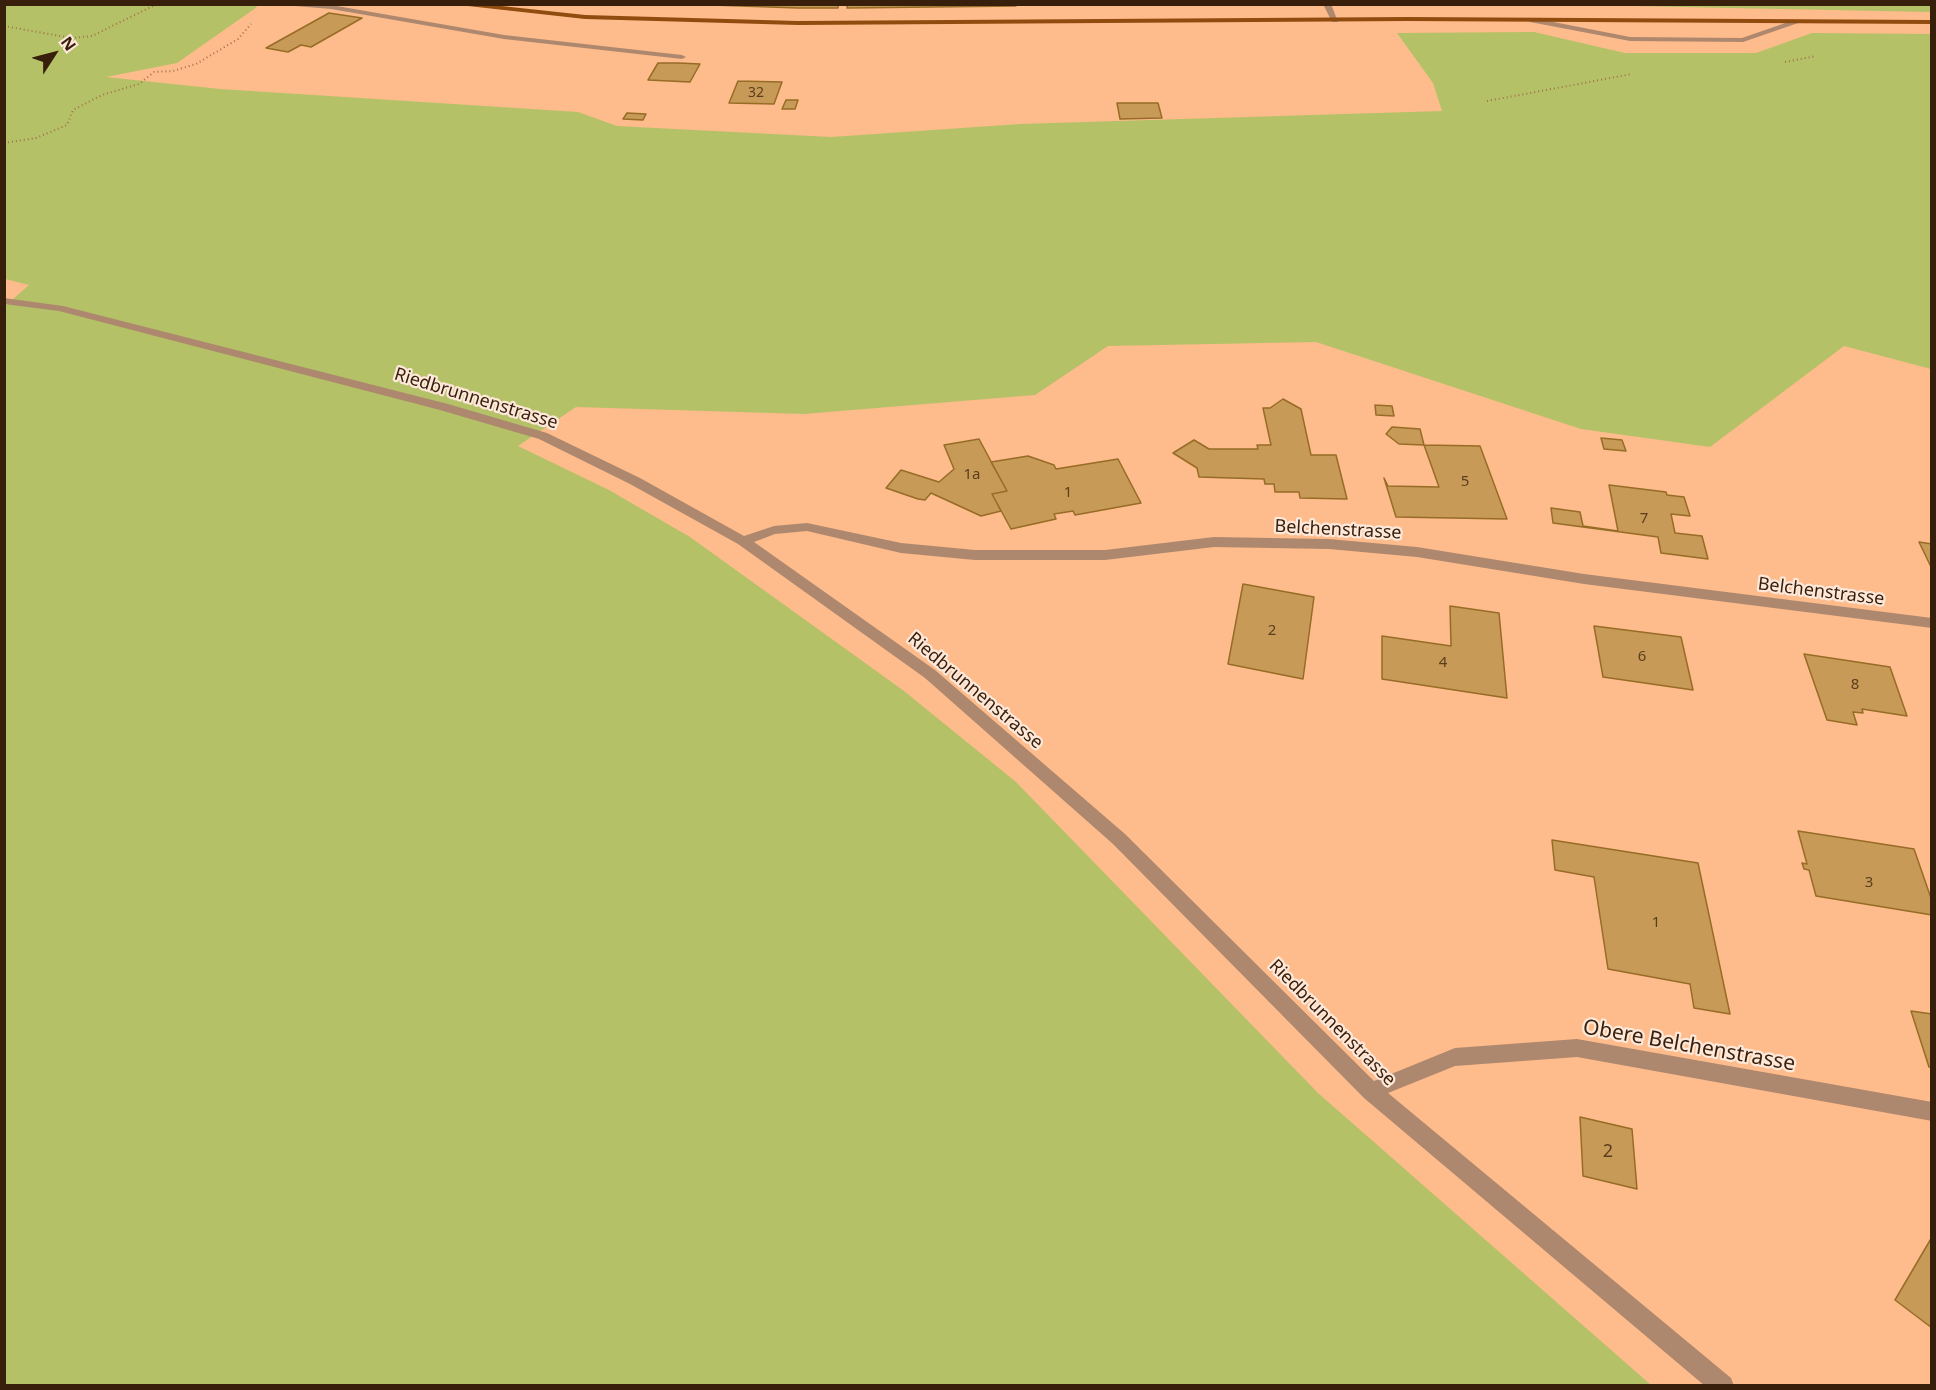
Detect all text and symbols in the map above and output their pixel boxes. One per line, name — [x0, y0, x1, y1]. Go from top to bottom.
north arrow — [24, 24, 84, 84]
text: N — [56, 32, 81, 55]
house number: 32 — [748, 85, 764, 101]
street label: Riedbrunnenstrasse — [392, 364, 560, 434]
house number: 1a — [964, 466, 980, 484]
house number: 5 — [1461, 473, 1469, 491]
house number: 1 — [1064, 484, 1072, 502]
house number: 7 — [1640, 510, 1648, 528]
street label: Belchenstrasse — [1274, 516, 1402, 544]
street label: Belchenstrasse — [1757, 574, 1885, 610]
house number: 2 — [1268, 622, 1276, 640]
street label: Riedbrunnenstrasse — [903, 628, 1047, 754]
house number: 6 — [1638, 648, 1646, 666]
house number: 4 — [1439, 654, 1447, 672]
house number: 8 — [1851, 676, 1859, 694]
house number: 3 — [1865, 874, 1873, 892]
house number: 1 — [1652, 914, 1660, 932]
street label: Riedbrunnenstrasse — [1264, 955, 1400, 1091]
street label: Obere Belchenstrasse — [1581, 1015, 1797, 1077]
house number: 2 — [1603, 1141, 1613, 1163]

